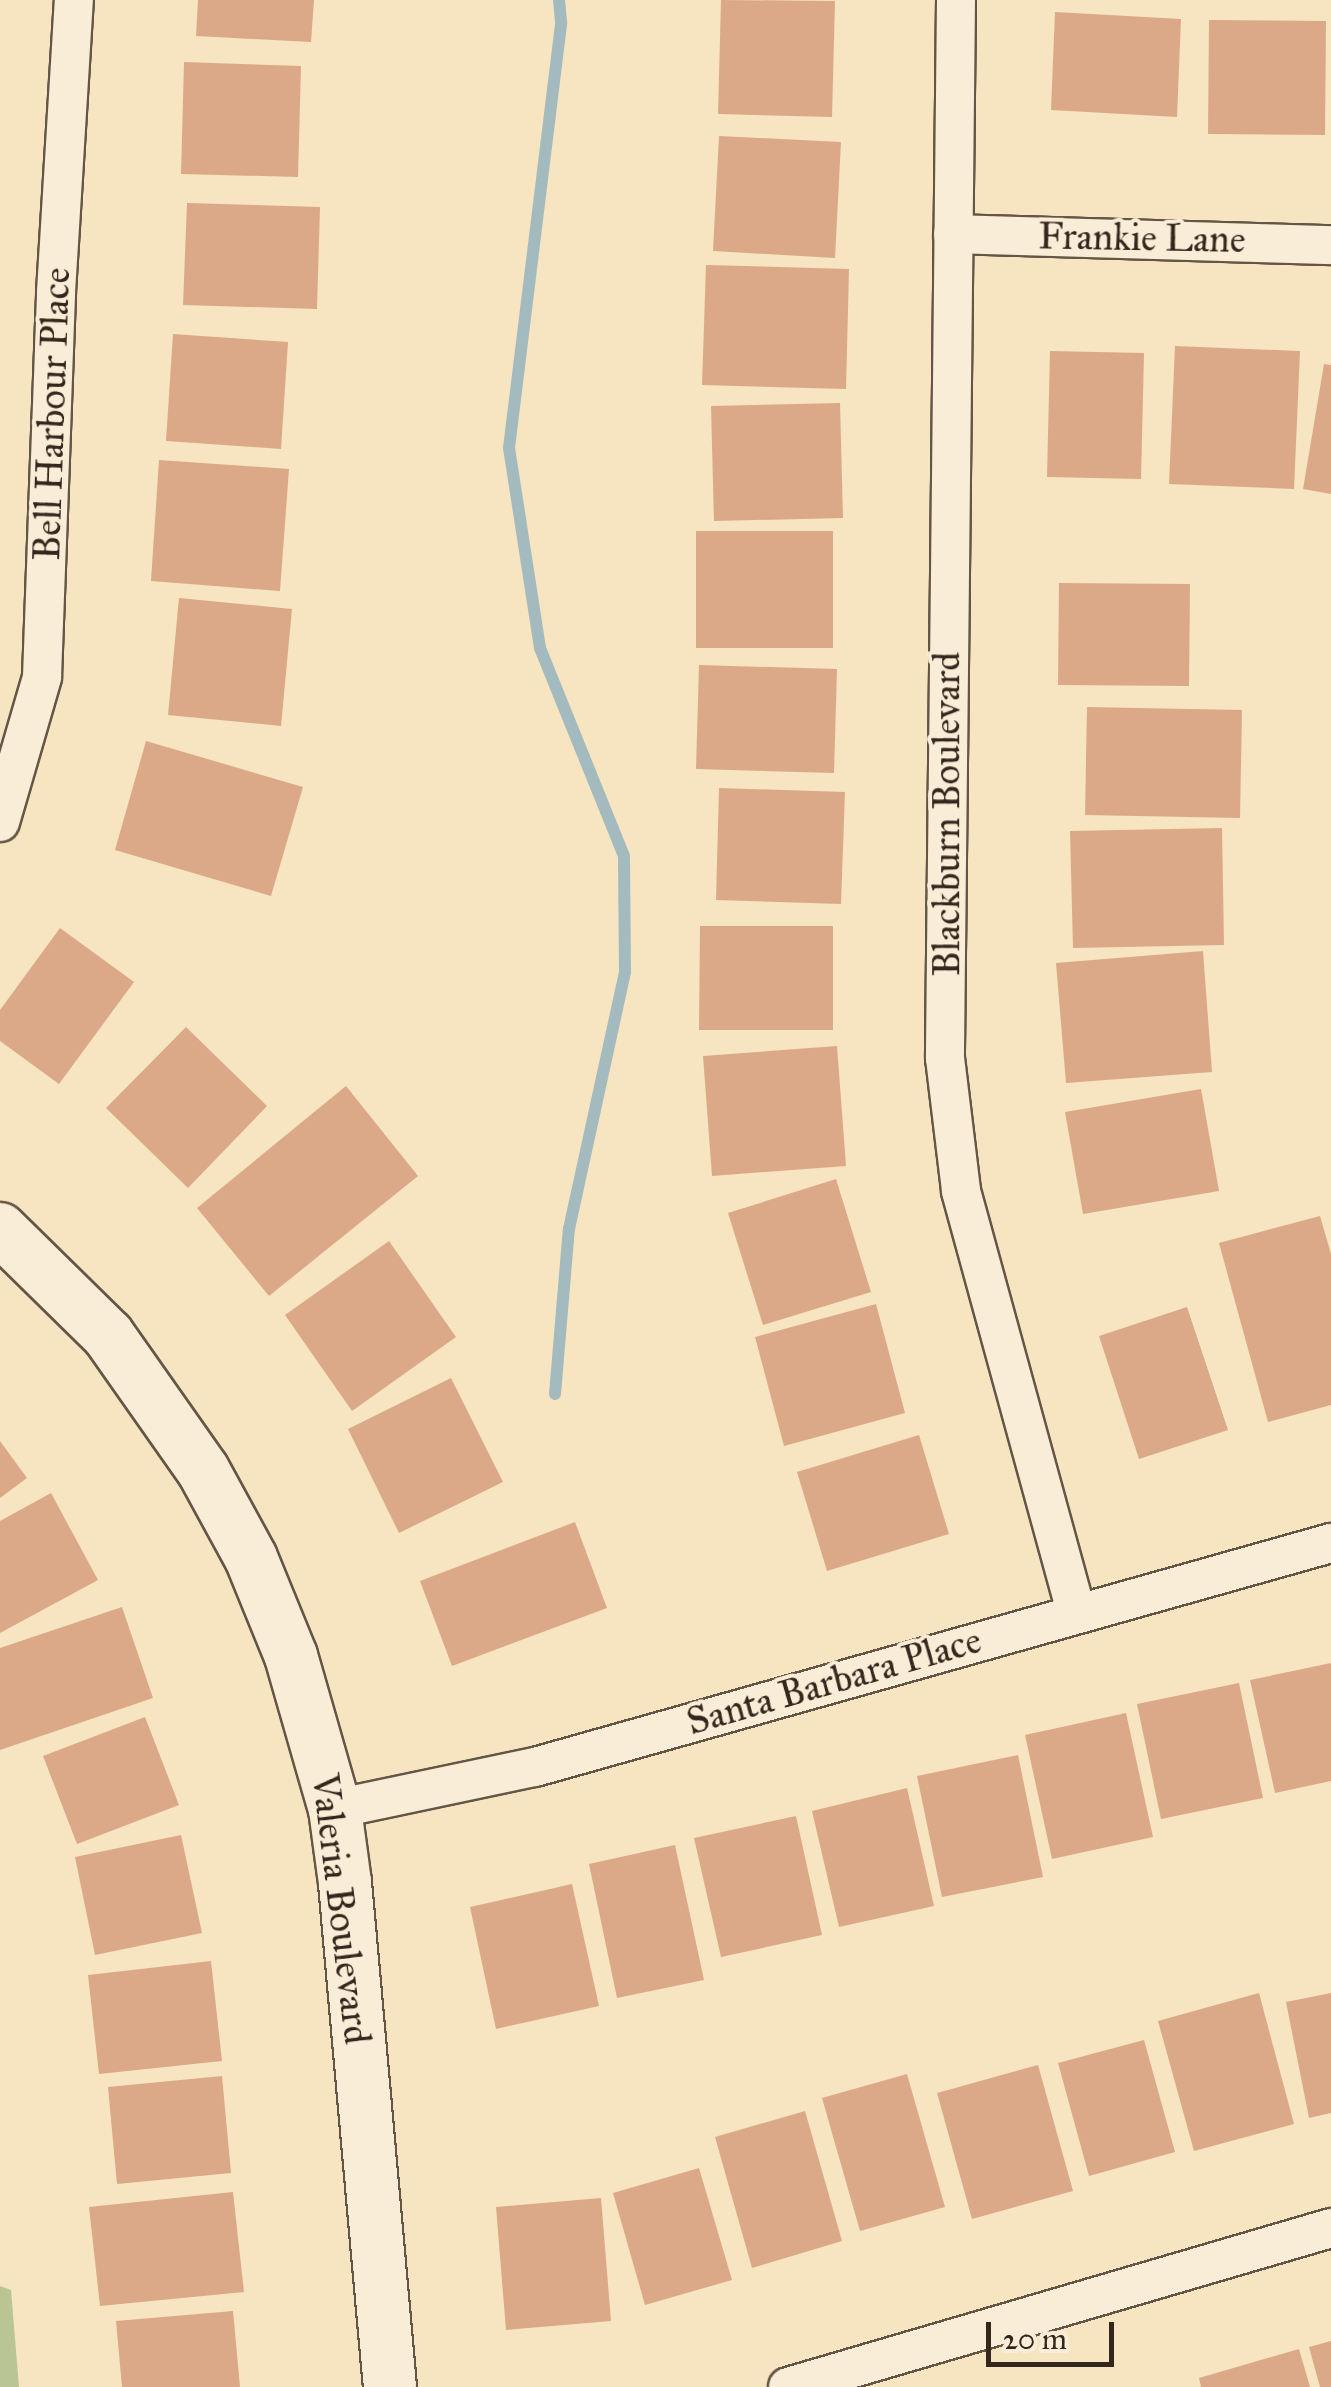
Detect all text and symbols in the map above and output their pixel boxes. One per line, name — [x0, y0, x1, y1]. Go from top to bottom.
street label: Frankie Lane — [1038, 213, 1246, 263]
street label: Bell Harbour Place — [24, 267, 80, 561]
street label: Blackburn Boulevard — [924, 652, 970, 976]
street label: Santa Barbara Place — [681, 1617, 987, 1745]
street label: Valeria Boulevard — [302, 1771, 380, 2047]
scale bar — [991, 2302, 1118, 2364]
text: 20 m — [1003, 2321, 1067, 2357]

